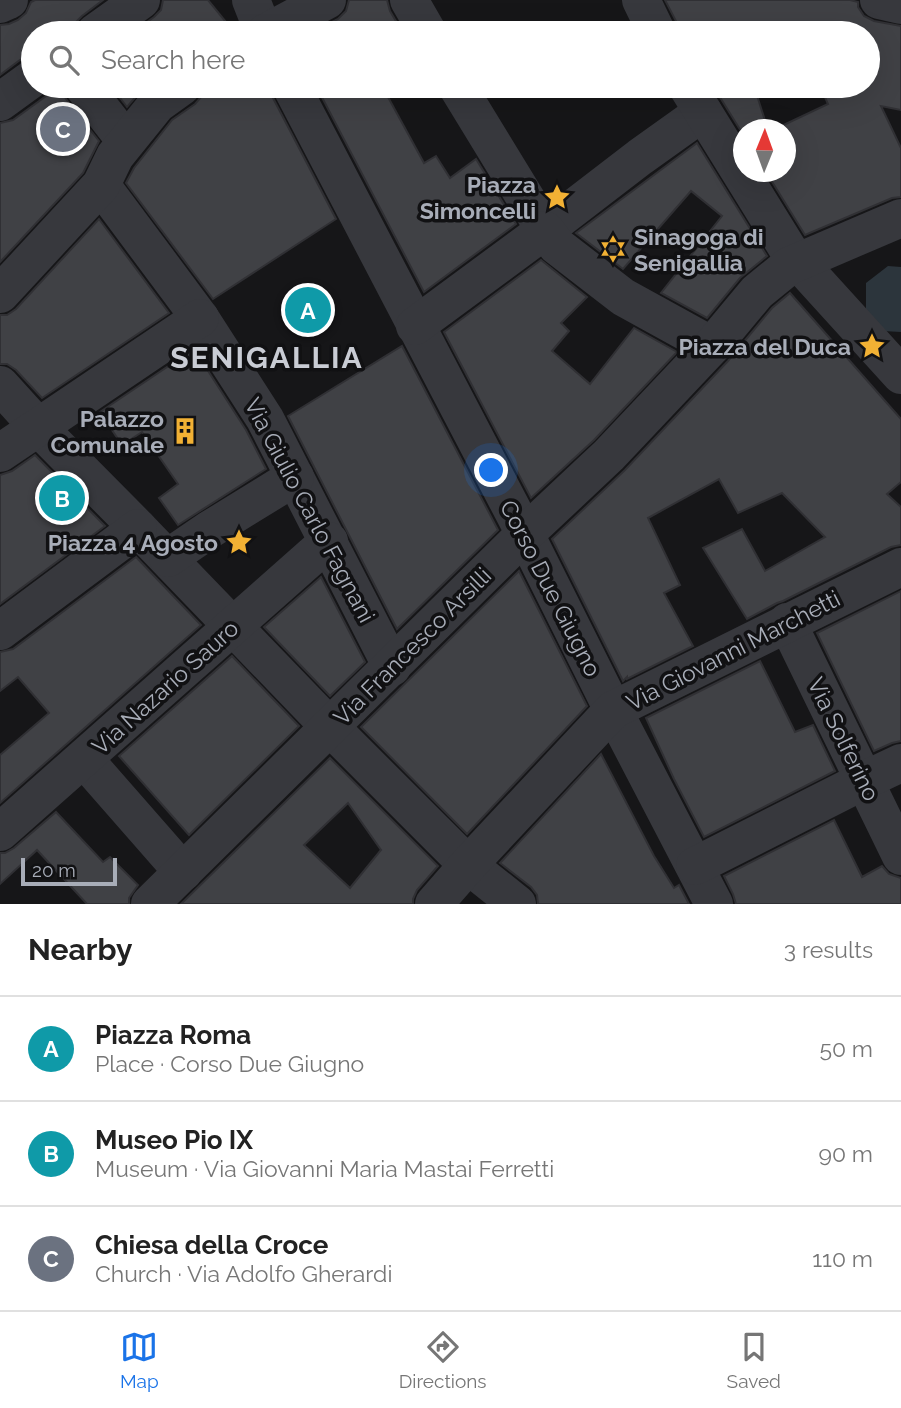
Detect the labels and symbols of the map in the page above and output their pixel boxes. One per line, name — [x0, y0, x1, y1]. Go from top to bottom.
pin: C — [40, 103, 86, 155]
north arrow — [733, 119, 796, 182]
place label: Piazza Simoncelli — [420, 171, 536, 224]
place icon: Piazza Simoncelli — [542, 182, 572, 212]
place label: Sinagoga di Senigallia — [634, 223, 764, 276]
synagogue icon: Sinagoga di Senigallia — [598, 234, 628, 264]
pin: A — [285, 284, 331, 336]
place icon: Piazza del Duca — [857, 331, 887, 361]
place label: Piazza del Duca — [679, 333, 851, 360]
district label: SENIGALLIA — [170, 340, 364, 375]
street label: Via Giulio Carlo Fagnani — [239, 393, 381, 627]
place label: Palazzo Comunale — [51, 405, 164, 458]
building icon: Palazzo Comunale — [170, 416, 200, 446]
your location — [474, 453, 508, 487]
pin: B — [39, 472, 85, 524]
street label: Corso Due Giugno — [495, 495, 607, 681]
place icon: Piazza 4 Agosto — [224, 527, 254, 557]
place label: Piazza 4 Agosto — [48, 529, 218, 556]
street label: Via Francesco Arsilli — [328, 562, 496, 730]
street label: Via Giovanni Marchetti — [622, 584, 844, 716]
street label: Via Nazario Sauro — [86, 614, 244, 760]
street label: Via Solferino — [803, 673, 885, 805]
scale bar — [21, 855, 117, 887]

